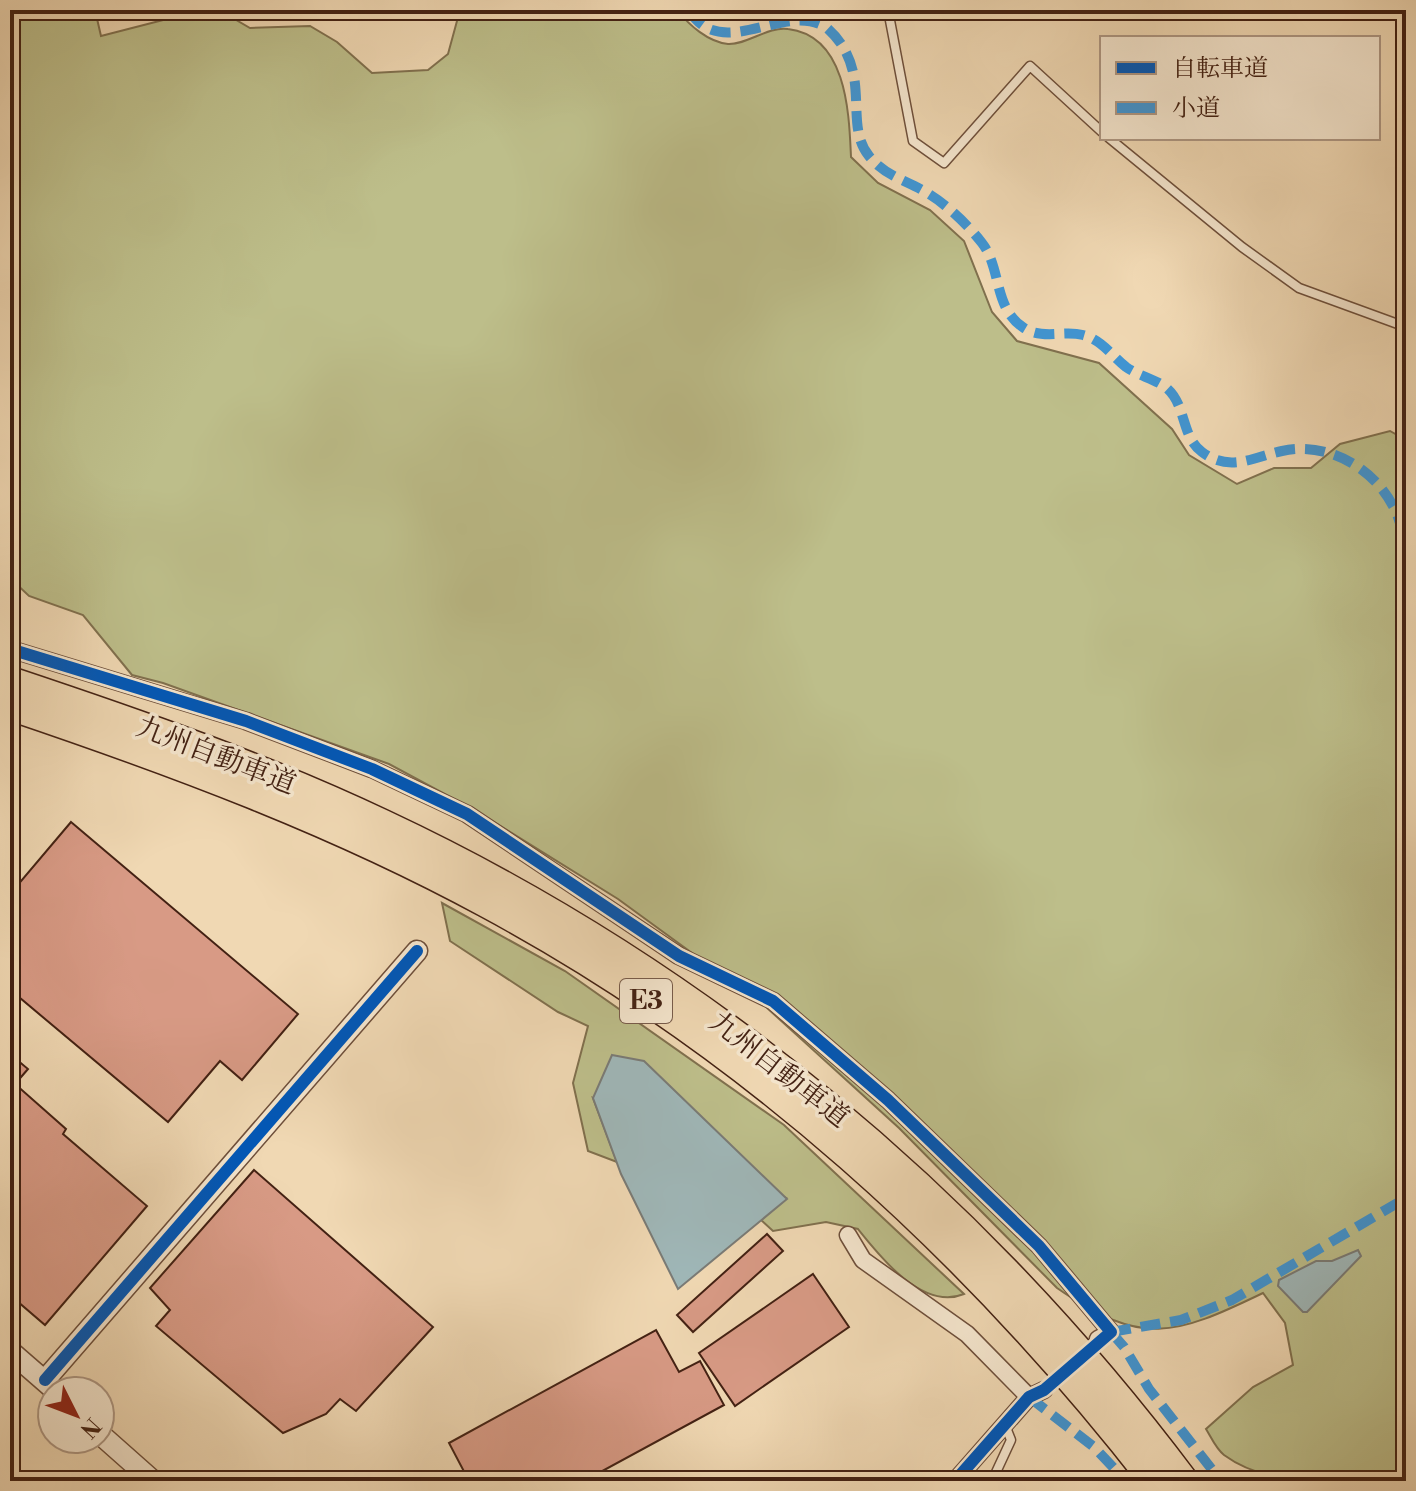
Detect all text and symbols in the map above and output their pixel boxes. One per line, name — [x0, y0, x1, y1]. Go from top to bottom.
legend — [1100, 36, 1380, 140]
text: 自転車道 — [1172, 54, 1268, 84]
text: 小道 — [1172, 94, 1220, 124]
street label: 九州自動車道 — [131, 710, 301, 802]
road number: E3 — [620, 979, 672, 1023]
street label: 九州自動車道 — [702, 1004, 856, 1136]
north arrow — [36, 1375, 116, 1455]
text: N — [73, 1412, 106, 1443]

